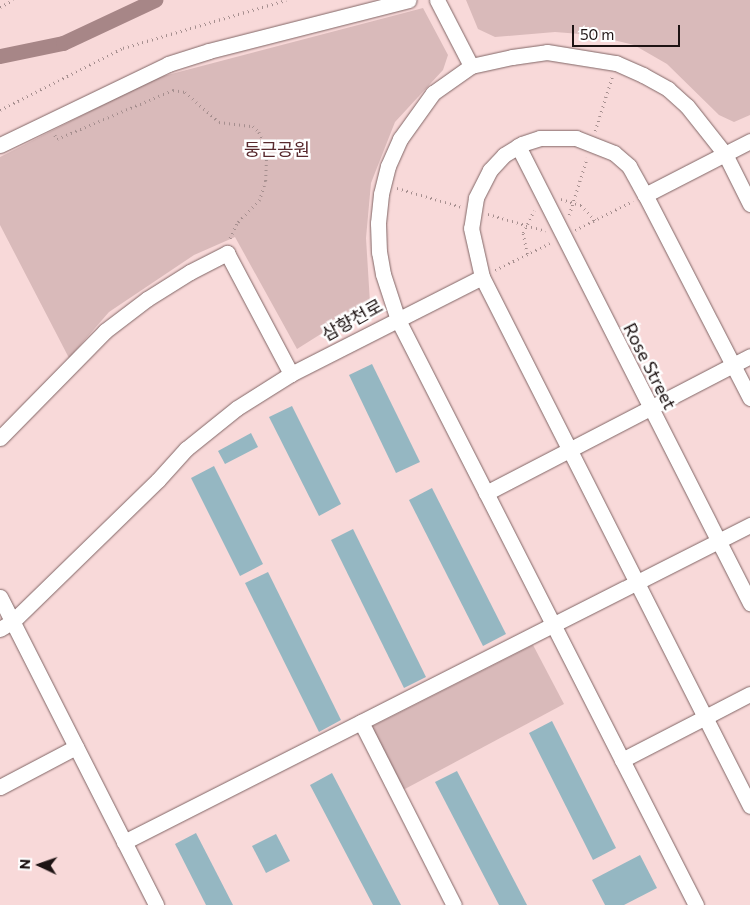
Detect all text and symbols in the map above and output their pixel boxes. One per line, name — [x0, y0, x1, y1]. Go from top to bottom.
scale bar — [575, 15, 682, 47]
text: 50 m — [580, 25, 614, 43]
park label: 둥근공원 — [244, 138, 310, 160]
street label: 삼향천로 — [318, 294, 386, 346]
street label: Rose Street — [619, 319, 681, 413]
north arrow — [15, 840, 65, 890]
text: N — [16, 859, 33, 870]

